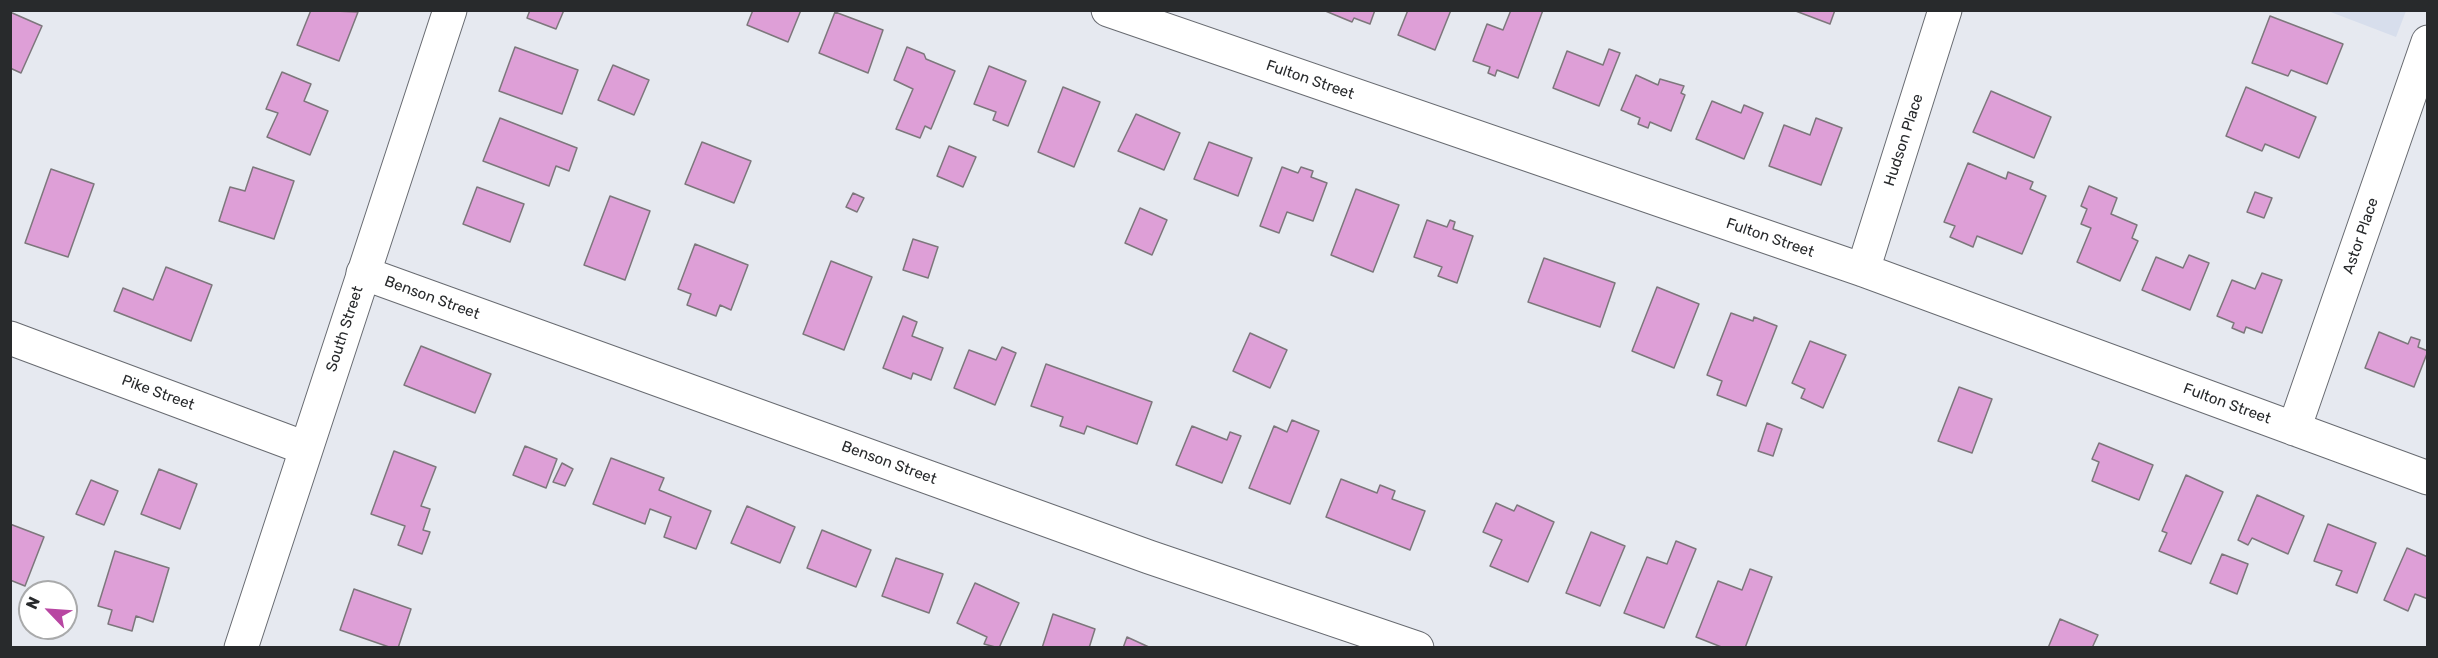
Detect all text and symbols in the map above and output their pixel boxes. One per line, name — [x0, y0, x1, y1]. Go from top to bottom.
street label: Fulton Street — [1264, 57, 1356, 103]
street label: Hudson Place — [1881, 92, 1927, 188]
street label: Astor Place — [2340, 195, 2382, 277]
street label: Fulton Street — [1724, 215, 1816, 261]
street label: Benson Street — [382, 272, 482, 324]
street label: South Street — [323, 284, 367, 374]
street label: Pike Street — [119, 372, 197, 414]
street label: Fulton Street — [2181, 380, 2273, 428]
street label: Benson Street — [839, 437, 939, 489]
north arrow — [18, 580, 78, 640]
text: N — [22, 594, 44, 612]

